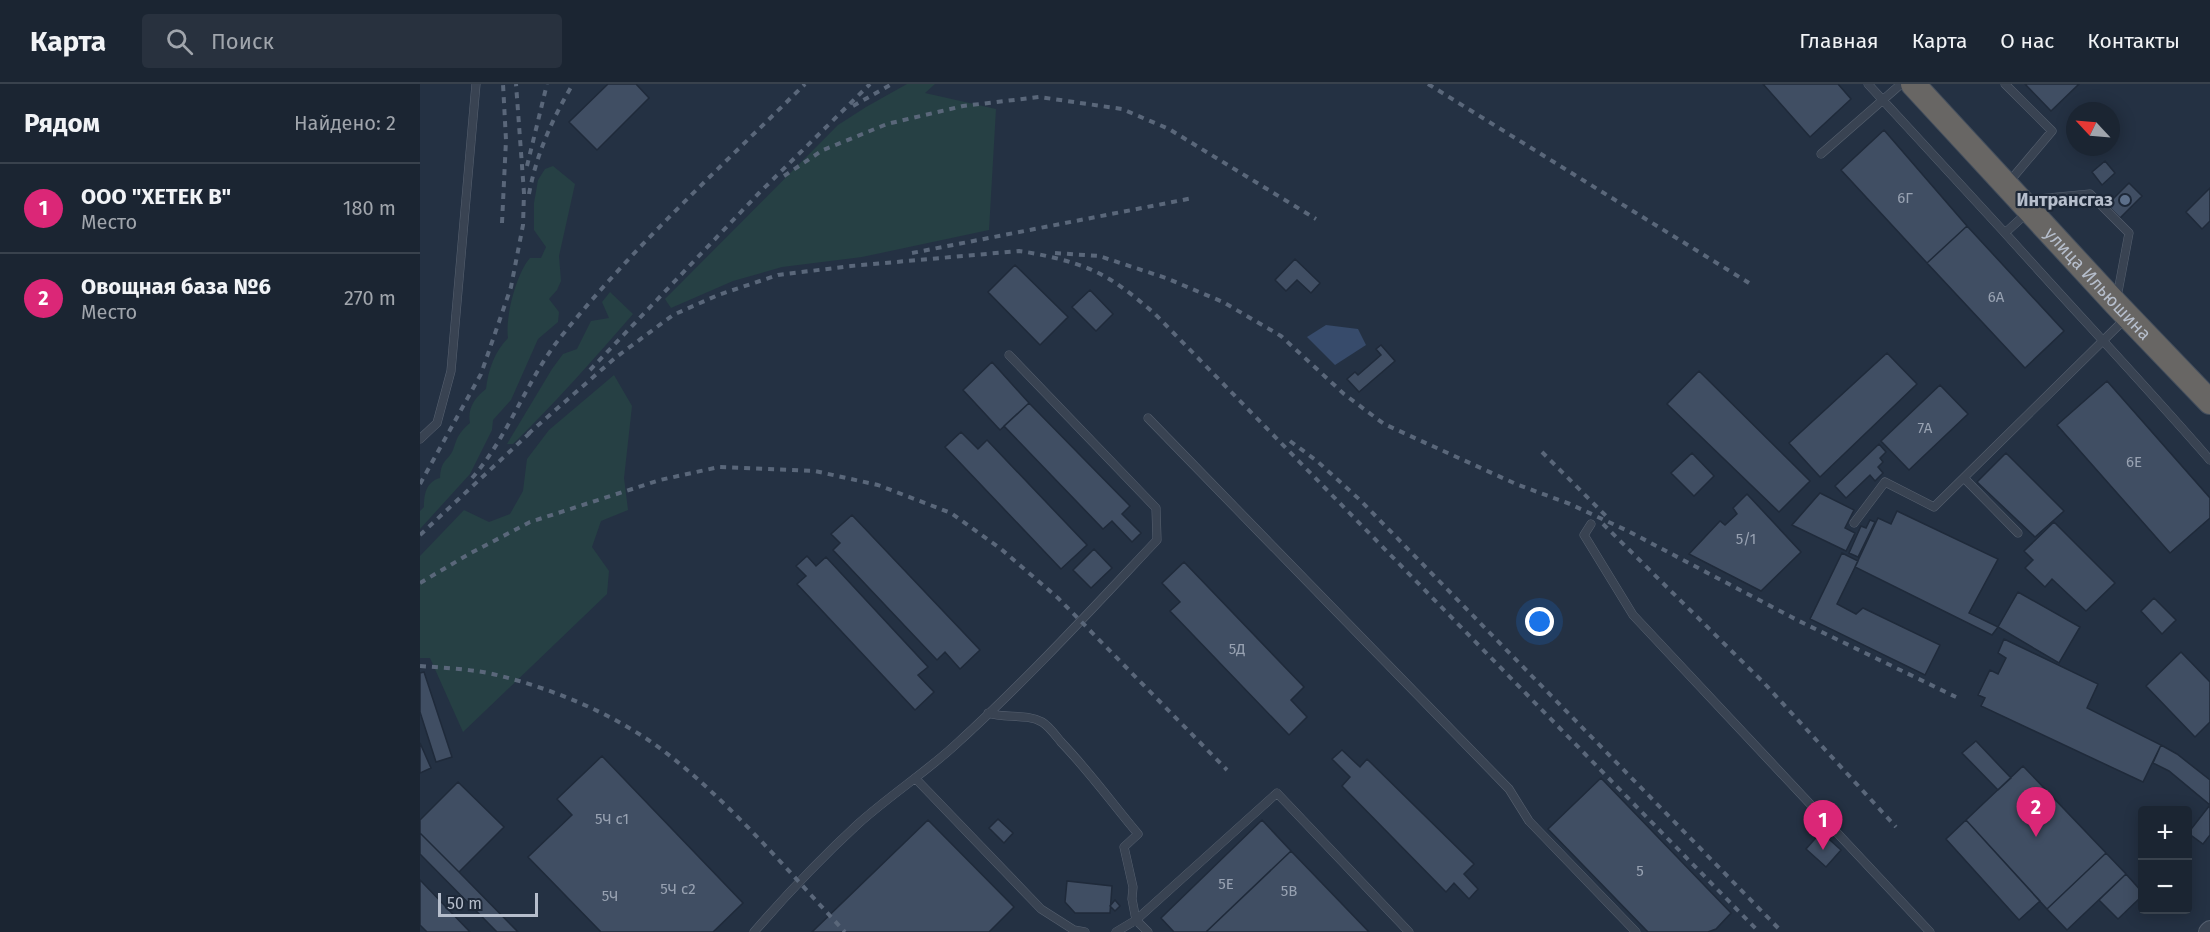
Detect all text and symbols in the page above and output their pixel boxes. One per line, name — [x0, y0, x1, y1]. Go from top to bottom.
search box — [142, 14, 562, 68]
text: Карта — [30, 25, 106, 58]
icon: search — [163, 25, 196, 58]
text: Поиск — [211, 28, 274, 55]
text: Главная — [1799, 28, 1879, 54]
text: Карта — [1912, 28, 1967, 54]
text: О нас — [2000, 28, 2054, 54]
text: Контакты — [2087, 28, 2180, 54]
north arrow — [2066, 102, 2120, 156]
text: Рядом — [24, 108, 100, 139]
text: Найдено: 2 — [294, 111, 396, 135]
text: ООО "ХЕТЕК В" — [81, 183, 231, 210]
house number: 6Г — [1897, 189, 1913, 207]
place label: Интрансгаз — [2017, 189, 2113, 211]
marker: Интрансгаз — [2118, 193, 2132, 207]
text: 1 — [39, 196, 48, 220]
text: 180 m — [343, 196, 396, 220]
text: Место — [81, 210, 137, 234]
street label: улица Ильюшина — [2040, 223, 2156, 345]
text: Овощная база №6 — [81, 273, 271, 300]
text: 2 — [38, 286, 49, 310]
text: 270 m — [344, 286, 396, 310]
house number: 6А — [1988, 288, 2005, 306]
text: Место — [81, 300, 137, 324]
house number: 7А — [1918, 419, 1933, 437]
house number: 6Е — [2126, 453, 2142, 471]
house number: 5/1 — [1736, 530, 1756, 548]
your location — [1525, 607, 1554, 636]
house number: 5Д — [1229, 640, 1245, 658]
pin: 2 — [2016, 788, 2056, 837]
pin: 1 — [1804, 800, 1842, 850]
map controls — [2138, 806, 2192, 914]
button: + — [2138, 806, 2192, 860]
house number: 5Ч с1 — [595, 810, 629, 828]
button: − — [2138, 860, 2192, 914]
house number: 5 — [1636, 862, 1644, 880]
house number: 5Е — [1218, 875, 1234, 893]
house number: 5Ч с2 — [660, 880, 696, 898]
house number: 5В — [1281, 882, 1297, 900]
house number: 5Ч — [602, 887, 618, 905]
scale bar — [438, 890, 538, 918]
text: 50 m — [447, 894, 482, 913]

